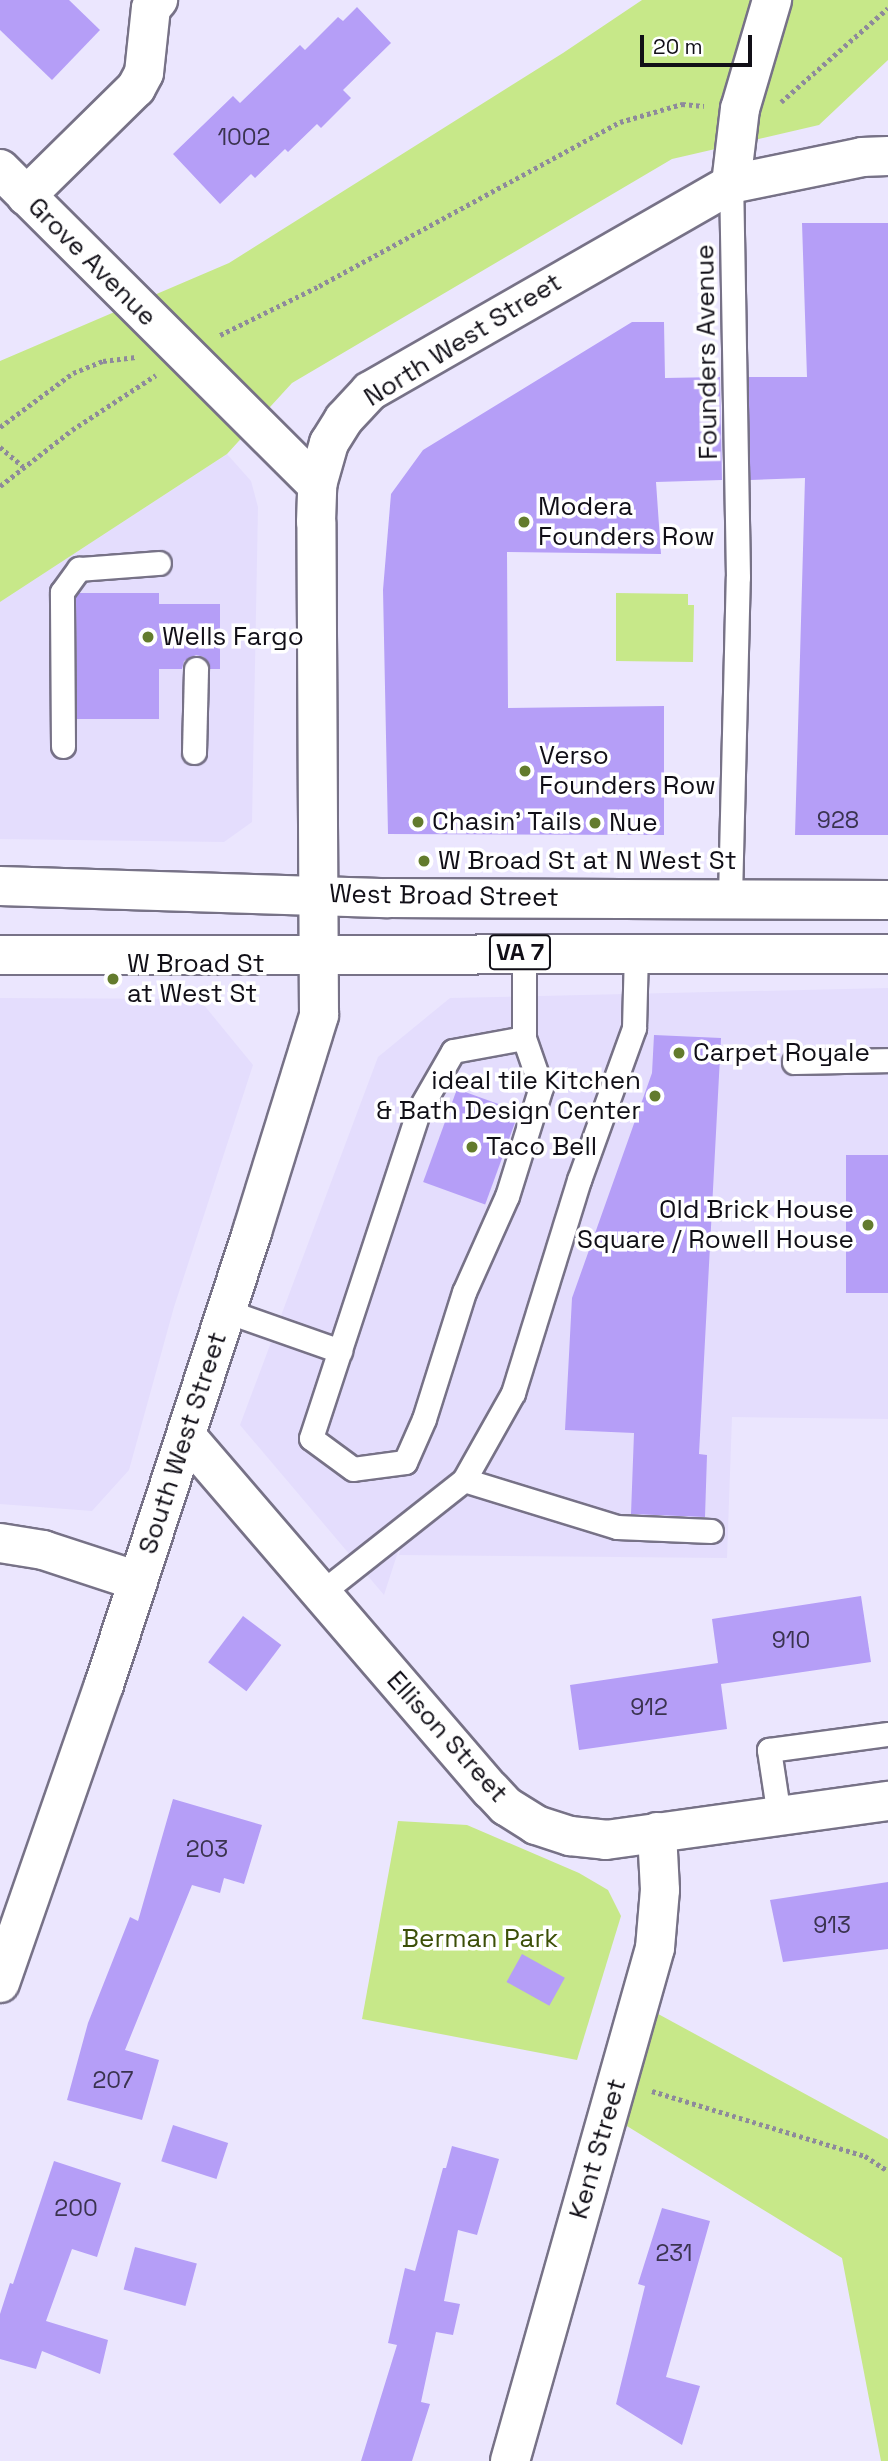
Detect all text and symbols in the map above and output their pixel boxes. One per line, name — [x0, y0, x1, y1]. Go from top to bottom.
scale bar — [643, 21, 755, 65]
text: 20 m — [653, 33, 703, 60]
house number: 1002 — [218, 123, 270, 151]
street label: Grove Avenue — [21, 191, 163, 333]
street label: Founders Avenue — [690, 244, 724, 460]
street label: North West Street — [358, 267, 568, 413]
place label: Modera Founders Row — [538, 491, 715, 552]
marker: Modera Founders Row — [516, 514, 532, 530]
place label: Wells Fargo — [162, 621, 304, 653]
marker: Wells Fargo — [140, 629, 156, 645]
place label: Verso Founders Row — [539, 740, 716, 802]
marker: Verso Founders Row — [517, 763, 533, 779]
place label: Chasin' Tails — [432, 806, 582, 838]
house number: 928 — [817, 806, 859, 834]
place label: Nue — [609, 807, 658, 839]
marker: Chasin' Tails — [410, 814, 426, 830]
marker: Nue — [587, 815, 603, 831]
place label: W Broad St at N West St — [438, 845, 737, 877]
marker: W Broad St at N West St — [416, 853, 432, 869]
street label: West Broad Street — [329, 878, 559, 914]
road number: VA 7 — [489, 932, 552, 972]
place label: W Broad St at West St — [127, 948, 265, 1010]
marker: W Broad St at West St — [105, 971, 121, 987]
place label: Carpet Royale — [693, 1037, 870, 1069]
marker: Carpet Royale — [671, 1045, 687, 1061]
place label: ideal tile Kitchen & Bath Design Center — [376, 1065, 641, 1126]
marker: ideal tile Kitchen & Bath Design Center — [647, 1088, 663, 1104]
place label: Taco Bell — [486, 1131, 597, 1163]
marker: Taco Bell — [464, 1139, 480, 1155]
place label: Old Brick House Square / Rowell House — [577, 1194, 854, 1256]
marker: Old Brick House Square / Rowell House — [860, 1217, 876, 1233]
street label: South West Street — [132, 1328, 234, 1558]
house number: 910 — [772, 1626, 810, 1654]
street label: Ellison Street — [380, 1665, 514, 1809]
house number: 912 — [630, 1693, 668, 1721]
house number: 203 — [186, 1835, 228, 1863]
house number: 913 — [813, 1911, 851, 1939]
park label: Berman Park — [402, 1923, 558, 1955]
house number: 207 — [92, 2066, 134, 2094]
street label: Kent Street — [563, 2075, 633, 2223]
house number: 200 — [54, 2194, 98, 2222]
house number: 231 — [656, 2239, 692, 2267]

